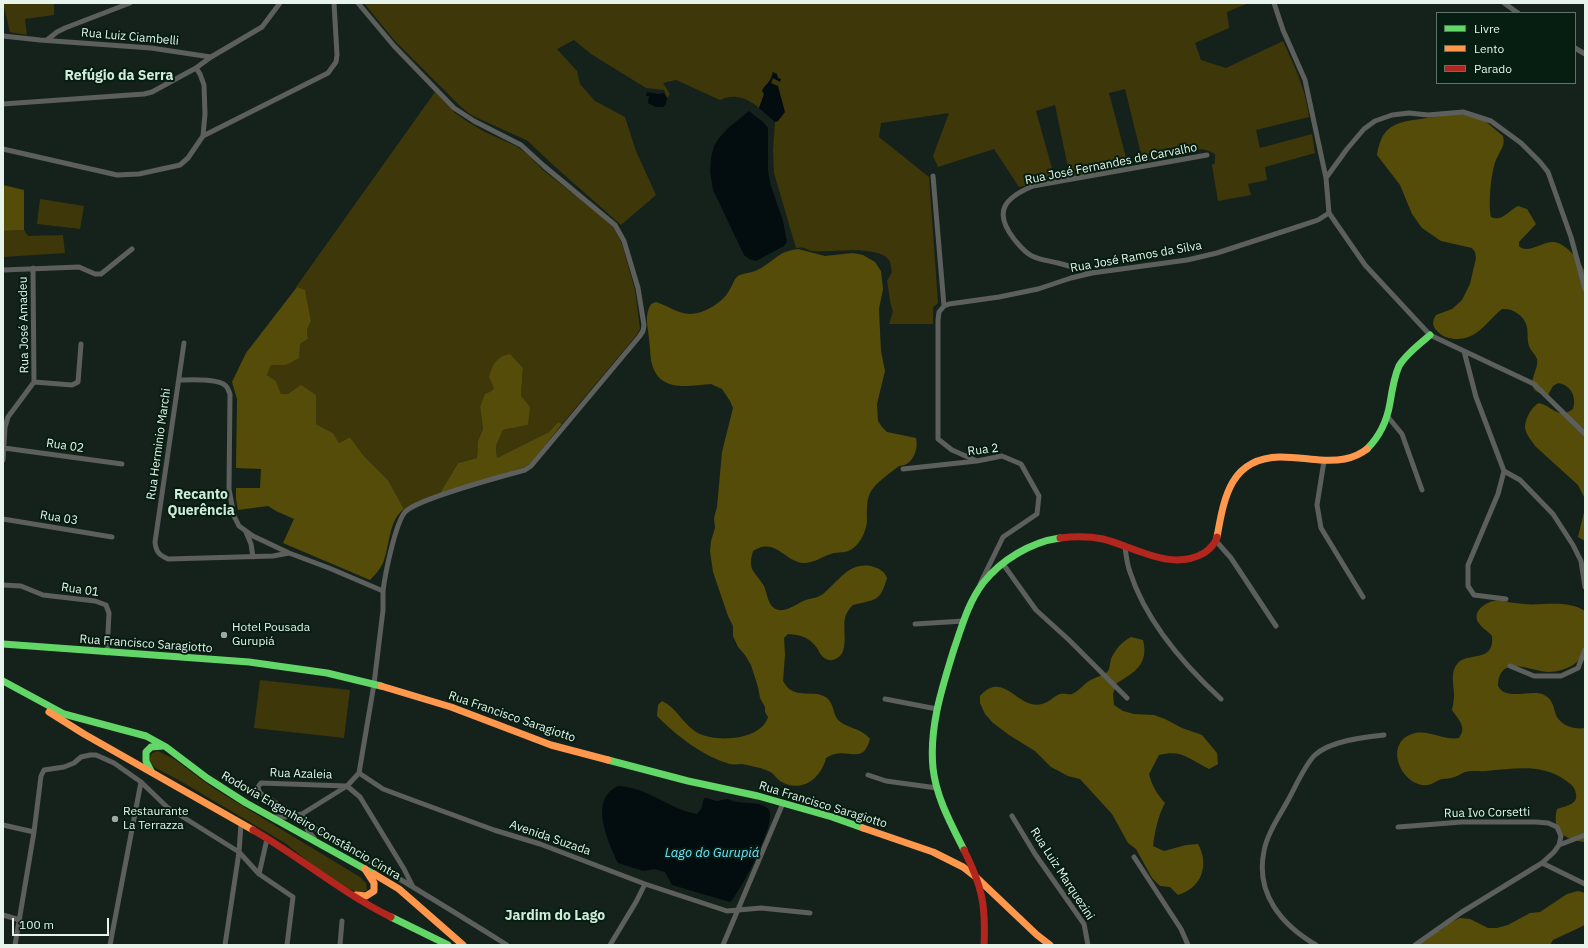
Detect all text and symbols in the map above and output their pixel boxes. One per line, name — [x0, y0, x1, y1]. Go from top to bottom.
legend — [1436, 12, 1576, 84]
text: Livre — [1474, 21, 1500, 36]
street label: Rua Luiz Ciambelli — [80, 26, 180, 48]
text: Lento — [1474, 41, 1504, 56]
text: Parado — [1474, 61, 1512, 76]
district label: Refúgio da Serra — [65, 68, 173, 84]
street label: Rua José Fernandes de Carvalho — [1024, 140, 1198, 188]
street label: Rua José Ramos da Silva — [1069, 238, 1203, 276]
street label: Rua José Amadeu — [16, 276, 32, 374]
street label: Rua Herminio Marchi — [144, 387, 174, 501]
street label: Rua 02 — [45, 436, 85, 456]
street label: Rua 2 — [967, 441, 999, 459]
district label: Recanto Querência — [167, 487, 235, 520]
street label: Rua 03 — [39, 508, 79, 528]
street label: Rua 01 — [60, 580, 100, 600]
place label: Hotel Pousada Gurupiá — [232, 621, 310, 649]
marker: Hotel Pousada Gurupiá — [219, 630, 229, 640]
street label: Rua Francisco Saragiotto — [79, 632, 213, 656]
street label: Rua Francisco Saragiotto — [447, 688, 577, 746]
street label: Rua Azaleia — [269, 766, 333, 782]
street label: Rodovia Engenheiro Constâncio Cintra — [219, 769, 403, 883]
street label: Rua Francisco Saragiotto — [757, 779, 889, 831]
place label: Restaurante La Terrazza — [123, 805, 189, 833]
street label: Rua Ivo Corsetti — [1444, 805, 1530, 821]
marker: Restaurante La Terrazza — [110, 814, 120, 824]
street label: Avenida Suzada — [507, 817, 593, 859]
street label: Rua Luiz Marquezini — [1027, 825, 1097, 923]
water label: Lago do Gurupiá — [665, 845, 759, 861]
district label: Jardim do Lago — [505, 908, 605, 924]
scale bar — [14, 910, 111, 936]
text: 100 m — [19, 917, 54, 932]

